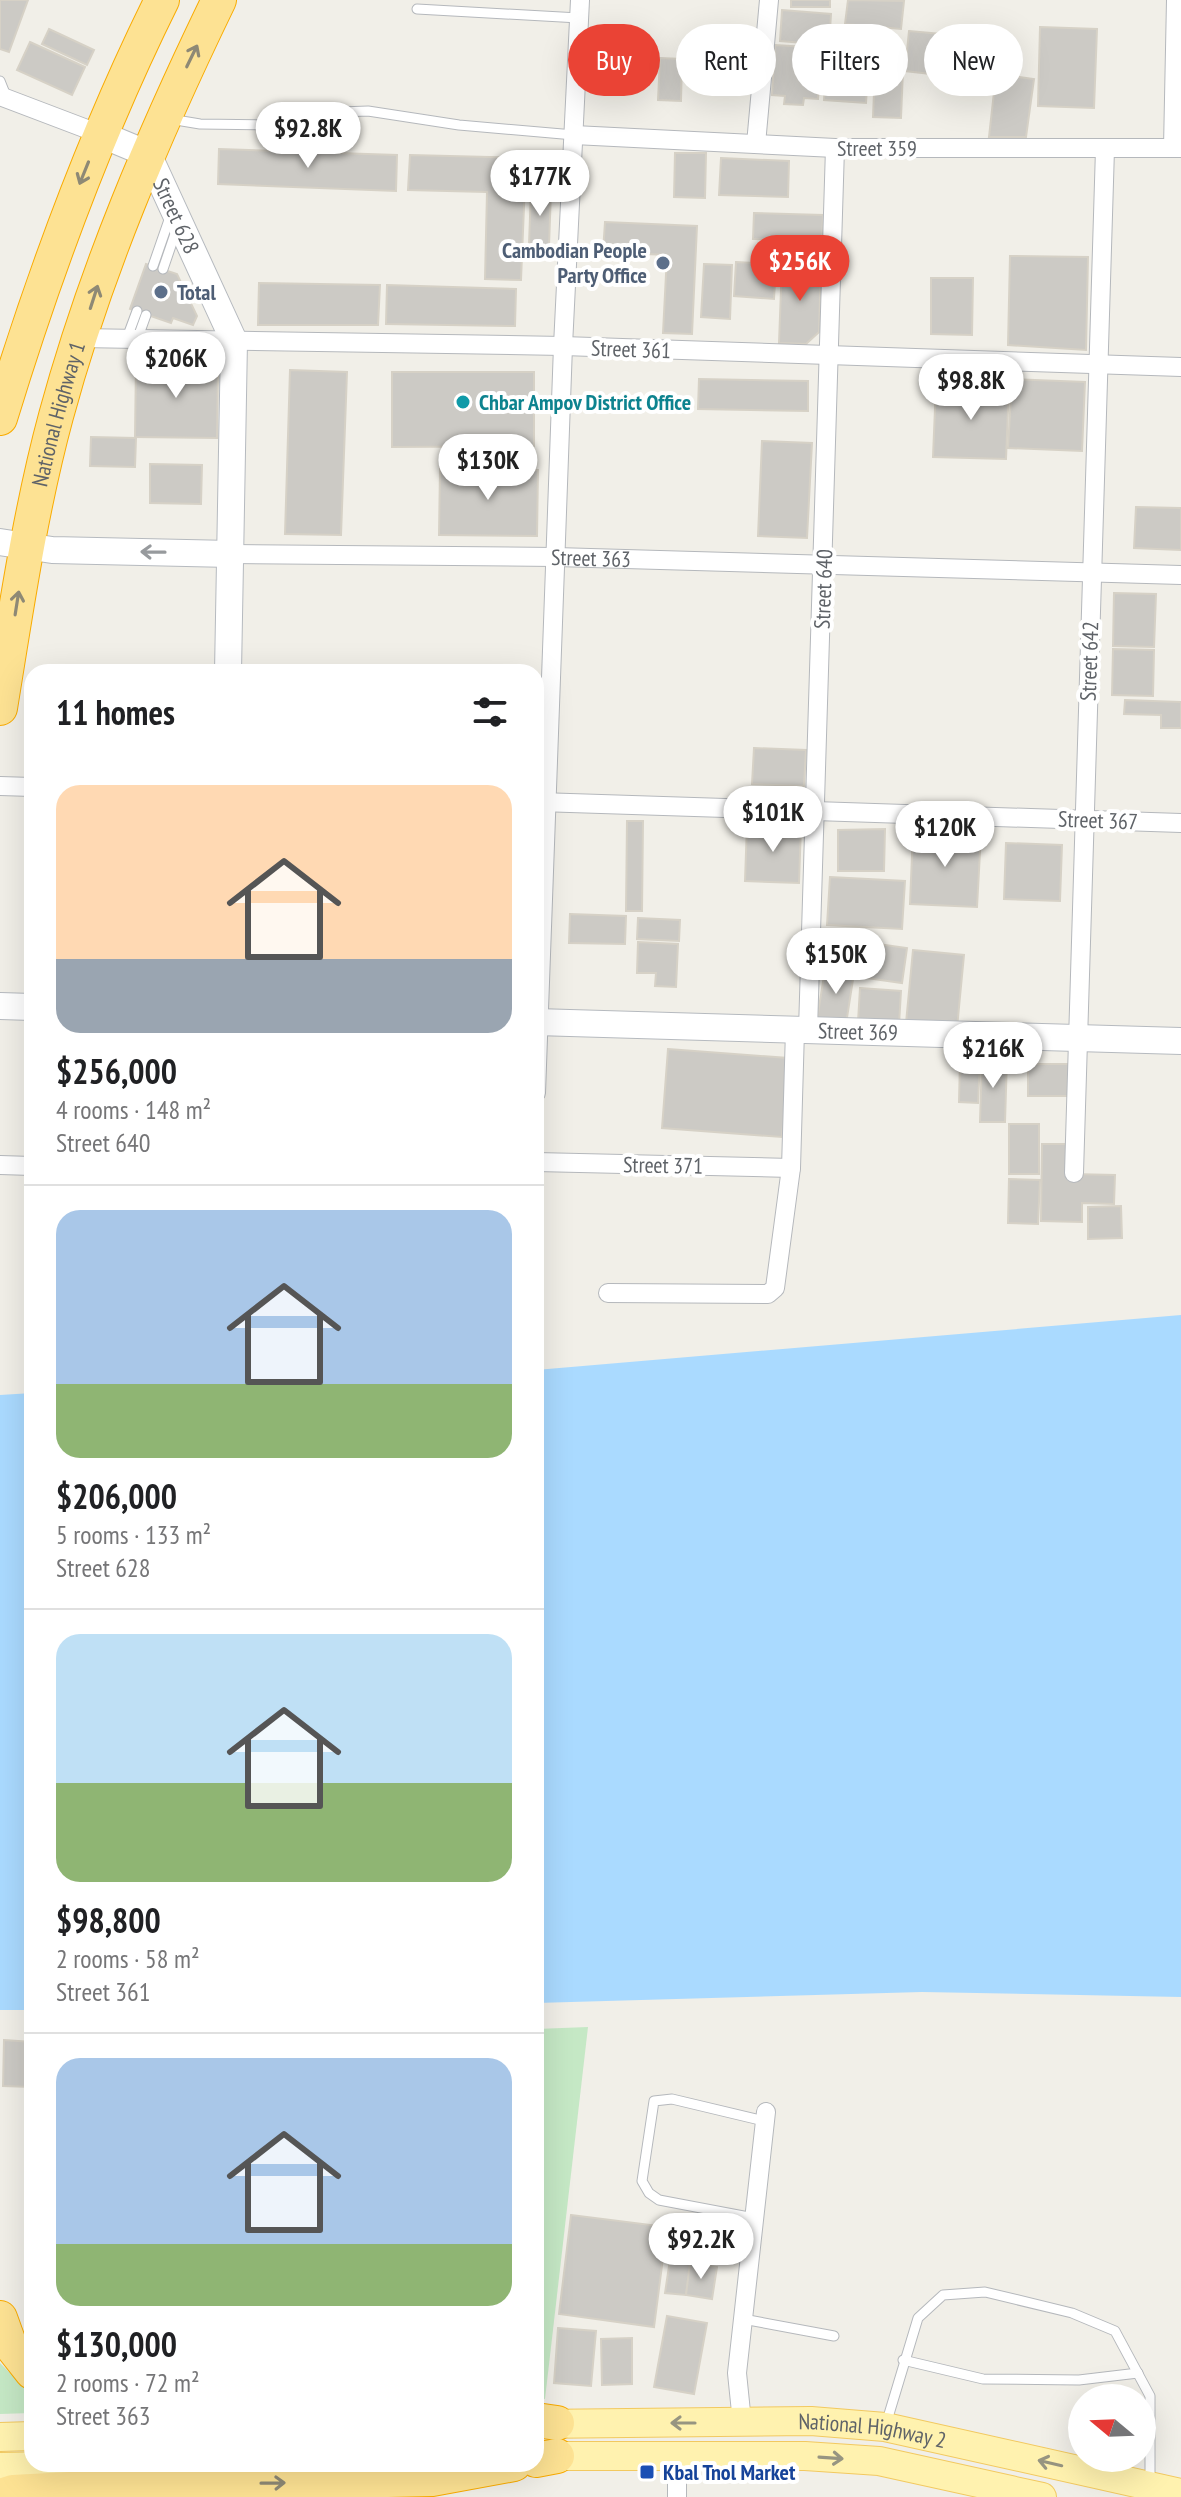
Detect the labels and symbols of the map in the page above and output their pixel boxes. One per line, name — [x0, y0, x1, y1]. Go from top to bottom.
one-way arrow — [185, 45, 200, 69]
pin: $92.8K — [243, 102, 373, 170]
street label: Street 359 — [837, 134, 917, 162]
pin: $177K — [484, 150, 596, 218]
one-way arrow — [76, 160, 90, 185]
street label: Street 628 — [147, 174, 206, 258]
pin: $256K — [744, 235, 856, 303]
place label: Cambodian People Party Office — [502, 236, 647, 289]
marker: Cambodian People Party Office — [654, 254, 672, 272]
place label: Total — [177, 278, 216, 306]
marker: Total — [152, 283, 170, 301]
one-way arrow — [88, 285, 102, 310]
pin: $206K — [120, 332, 232, 400]
street label: Street 361 — [591, 334, 671, 364]
street label: National Highway 1 — [25, 338, 91, 489]
pin: $98.8K — [906, 354, 1036, 422]
place label: Chbar Ampov District Office — [479, 388, 691, 416]
marker: Chbar Ampov District Office — [454, 393, 472, 411]
pin: $130K — [432, 434, 544, 502]
street label: Street 363 — [551, 543, 631, 573]
one-way arrow — [140, 545, 167, 560]
street label: Street 640 — [808, 548, 838, 629]
one-way arrow — [10, 591, 25, 616]
street label: Street 642 — [1074, 621, 1104, 701]
pin: $101K — [717, 786, 829, 854]
pin: $120K — [889, 801, 1001, 869]
street label: Street 367 — [1058, 805, 1138, 835]
pin: $150K — [780, 928, 892, 996]
street label: Street 369 — [817, 1016, 898, 1047]
pin: $216K — [937, 1022, 1049, 1090]
street label: Street 371 — [623, 1150, 703, 1180]
pin: $92.2K — [636, 2213, 766, 2281]
north arrow — [1068, 2384, 1156, 2472]
street label: National Highway 2 — [798, 2407, 949, 2454]
one-way arrow — [670, 2415, 697, 2431]
one-way arrow — [817, 2451, 844, 2466]
one-way arrow — [1038, 2455, 1064, 2470]
place label: Kbal Tnol Market — [663, 2458, 796, 2486]
marker: Kbal Tnol Market — [638, 2463, 656, 2481]
one-way arrow — [259, 2475, 286, 2490]

